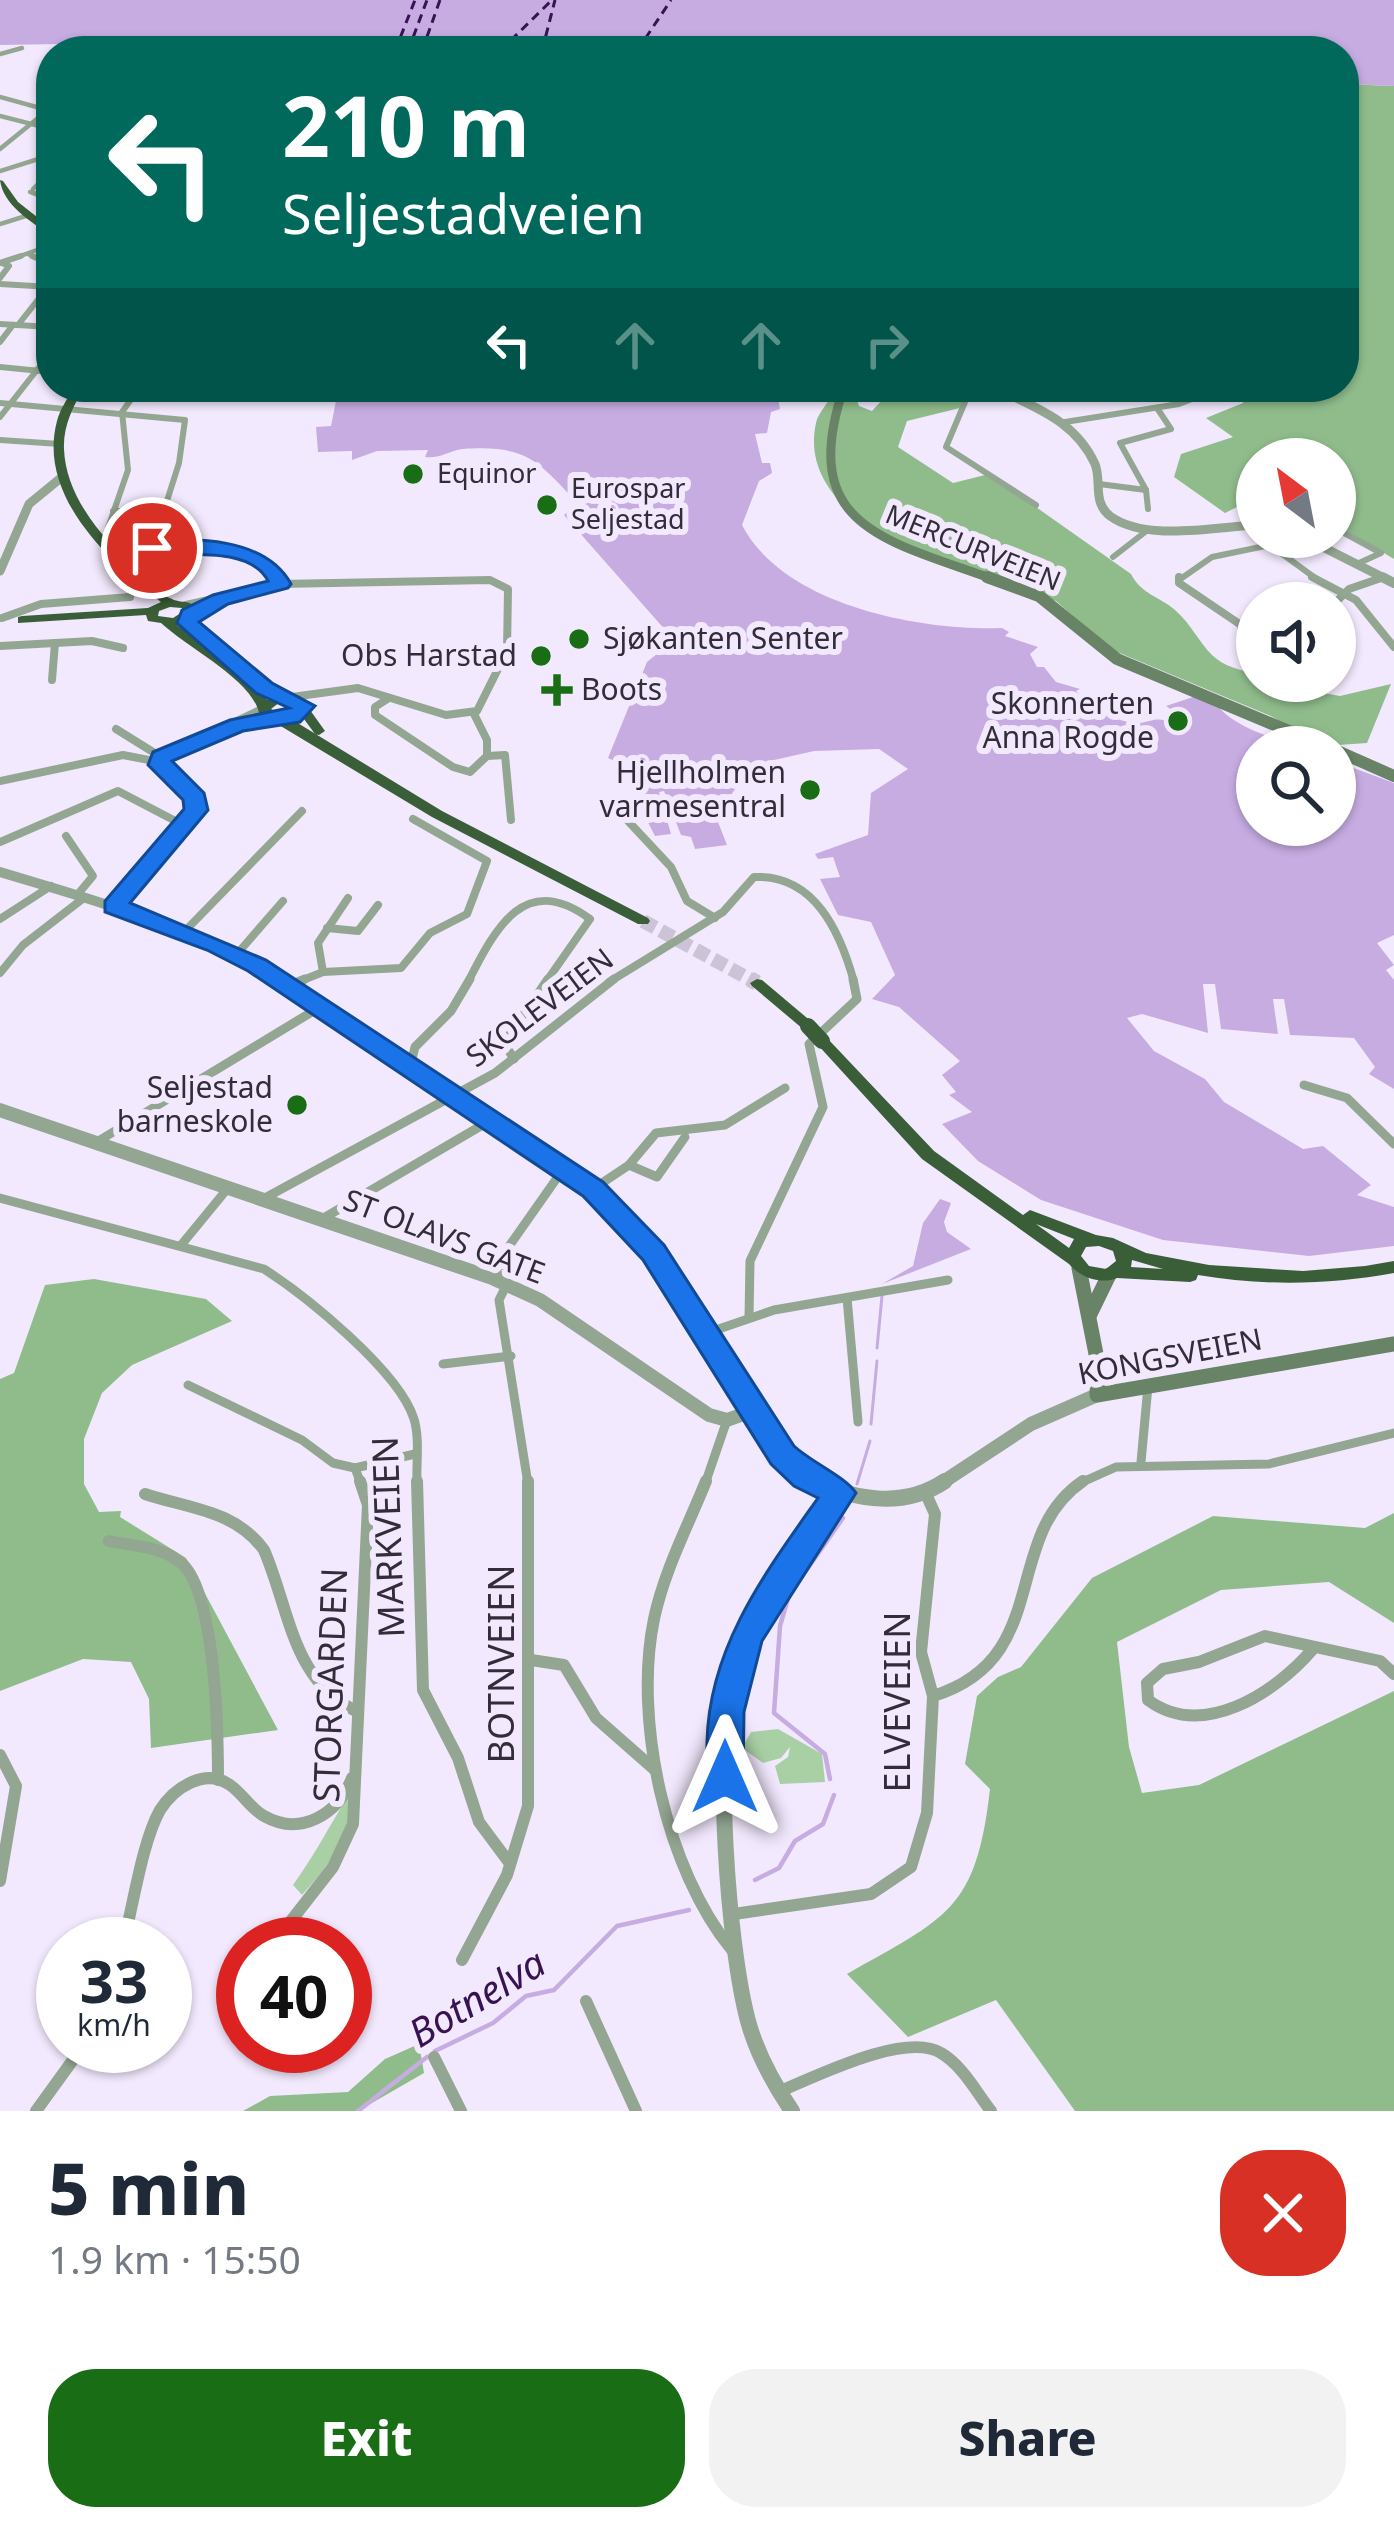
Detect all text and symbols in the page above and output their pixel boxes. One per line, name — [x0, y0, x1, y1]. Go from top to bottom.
text: 210 m — [282, 67, 530, 182]
icon: left — [84, 84, 240, 240]
text: Seljestadveien — [282, 176, 645, 250]
icon: left — [476, 312, 542, 378]
icon: ahead — [602, 312, 668, 378]
icon: ahead — [728, 312, 794, 378]
icon: right — [854, 312, 920, 378]
north arrow — [1236, 438, 1356, 558]
map controls — [1236, 438, 1356, 846]
place label: Equinor — [437, 454, 536, 491]
marker: Equinor — [400, 461, 426, 487]
place label: Eurospar Seljestad — [571, 469, 685, 537]
marker: Eurospar Seljestad — [534, 492, 560, 518]
street label: MERCURVEIEN — [880, 495, 1067, 599]
pin — [101, 497, 203, 599]
icon: arrive — [119, 515, 185, 581]
button: sound — [1236, 582, 1356, 702]
place label: Sjøkanten Senter — [603, 617, 843, 658]
marker: Sjøkanten Senter — [566, 626, 592, 652]
place label: Obs Harstad — [341, 634, 517, 675]
marker: Obs Harstad — [528, 643, 554, 669]
place label: Boots — [581, 668, 662, 709]
marker: Boots — [544, 677, 570, 703]
place label: Skonnerten Anna Rogde — [982, 682, 1154, 757]
marker: Skonnerten Anna Rogde — [1165, 708, 1191, 734]
button: search — [1236, 726, 1356, 846]
place label: Hjellholmen varmesentral — [600, 751, 786, 826]
marker: Hjellholmen varmesentral — [797, 777, 823, 803]
street label: SKOLEVEIEN — [457, 938, 621, 1076]
place label: Seljestad barneskole — [117, 1066, 273, 1141]
marker: Seljestad barneskole — [284, 1092, 310, 1118]
street label: ST OLAVS GATE — [338, 1178, 551, 1293]
street label: KONGSVEIEN — [1074, 1318, 1265, 1393]
street label: MARKVEIEN — [359, 1435, 416, 1639]
street label: BOTNVEIEN — [476, 1564, 525, 1764]
street label: STORGARDEN — [301, 1567, 358, 1803]
street label: ELVEVEIEN — [872, 1612, 921, 1792]
position arrow — [662, 1714, 788, 1840]
speed limit sign: 40 — [216, 1917, 372, 2073]
water label: Botnelva — [398, 1935, 554, 2058]
text: 33 — [80, 1939, 148, 2021]
text: km/h — [77, 2004, 151, 2045]
text: 5 min — [48, 2138, 249, 2236]
button: close — [1220, 2150, 1346, 2276]
text: 1.9 km · 15:50 — [48, 2232, 301, 2285]
button: Exit — [48, 2369, 685, 2507]
button: Share — [709, 2369, 1346, 2507]

